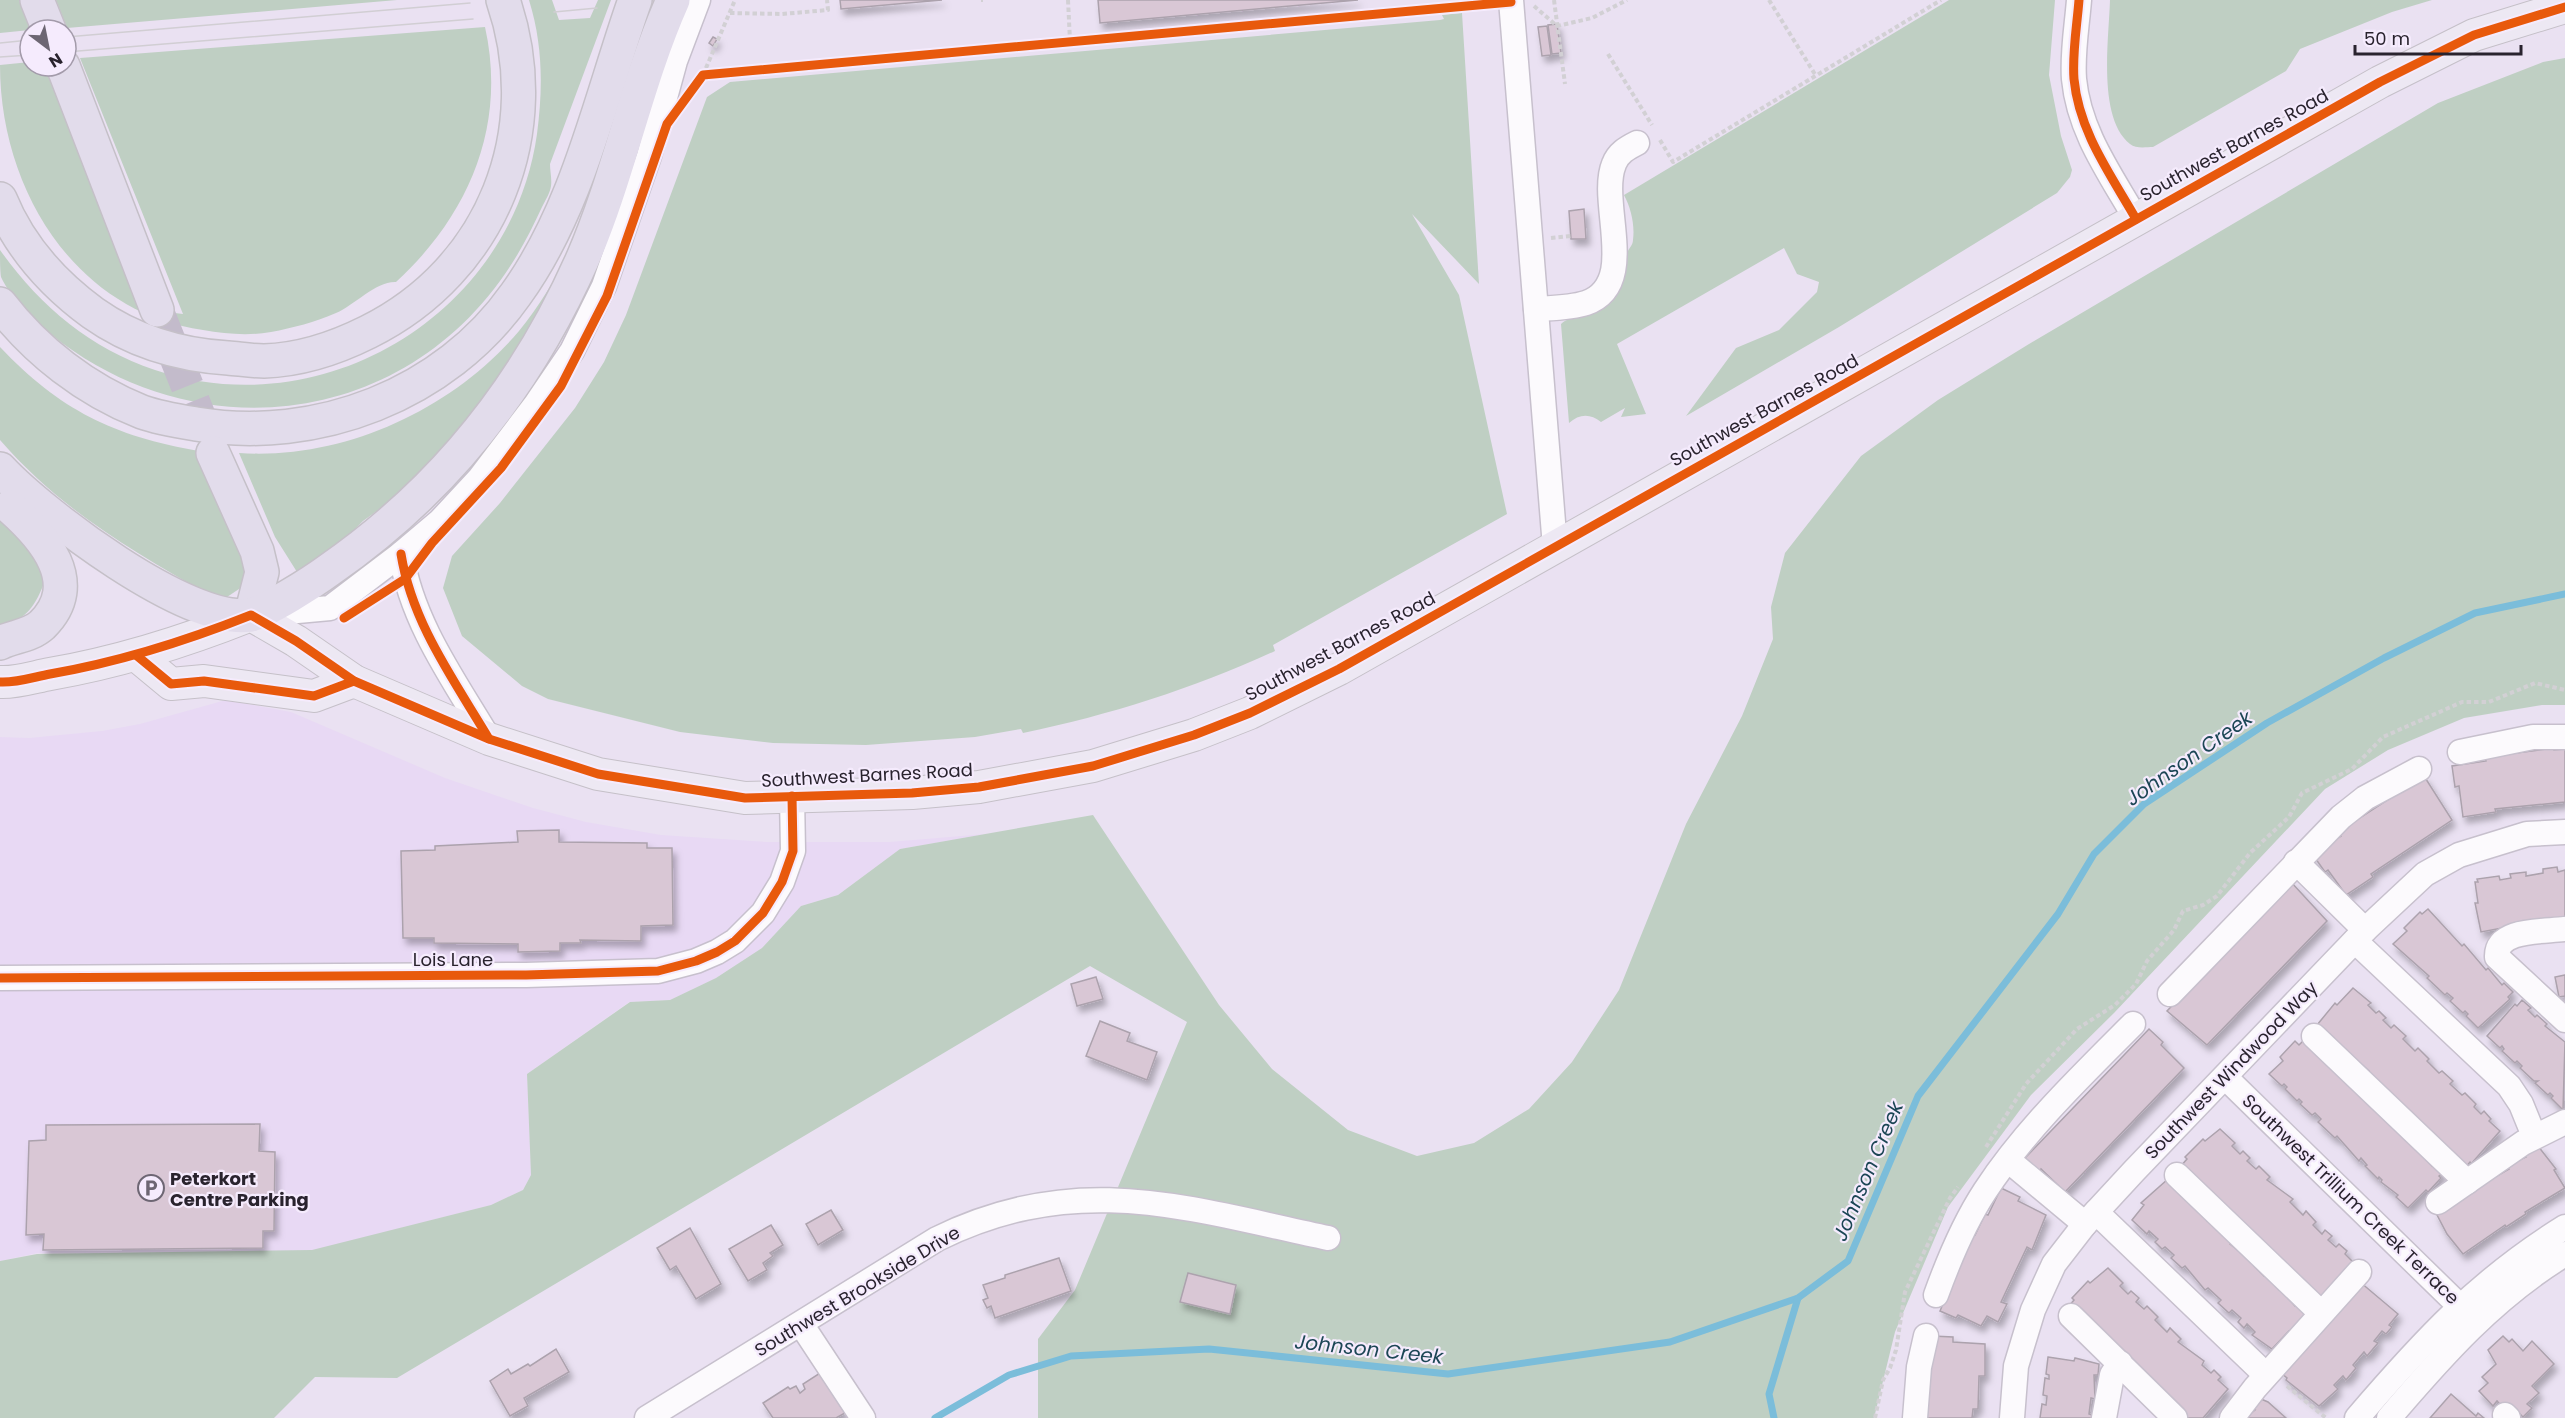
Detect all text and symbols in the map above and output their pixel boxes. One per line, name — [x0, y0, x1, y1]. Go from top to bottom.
north arrow — [18, 18, 78, 78]
scale bar — [2355, 18, 2522, 56]
text: 50 m — [2364, 26, 2410, 51]
text: N — [44, 47, 67, 73]
street label: Southwest Barnes Road — [2135, 83, 2333, 207]
street label: Southwest Barnes Road — [1665, 348, 1863, 472]
street label: Southwest Barnes Road — [1241, 585, 1439, 707]
water label: Johnson Creek — [2120, 703, 2259, 812]
street label: Southwest Barnes Road — [761, 757, 973, 793]
street label: Lois Lane — [413, 947, 493, 972]
street label: Southwest Windwood Way — [2139, 975, 2323, 1165]
street label: Southwest Trillium Creek Terrace — [2237, 1088, 2465, 1310]
water label: Johnson Creek — [1826, 1095, 1911, 1245]
place label: Peterkort Centre Parking — [170, 1166, 309, 1212]
parking icon: Peterkort Centre Parking — [136, 1173, 166, 1203]
street label: Southwest Brookside Drive — [750, 1220, 964, 1362]
water label: Johnson Creek — [1293, 1327, 1446, 1371]

